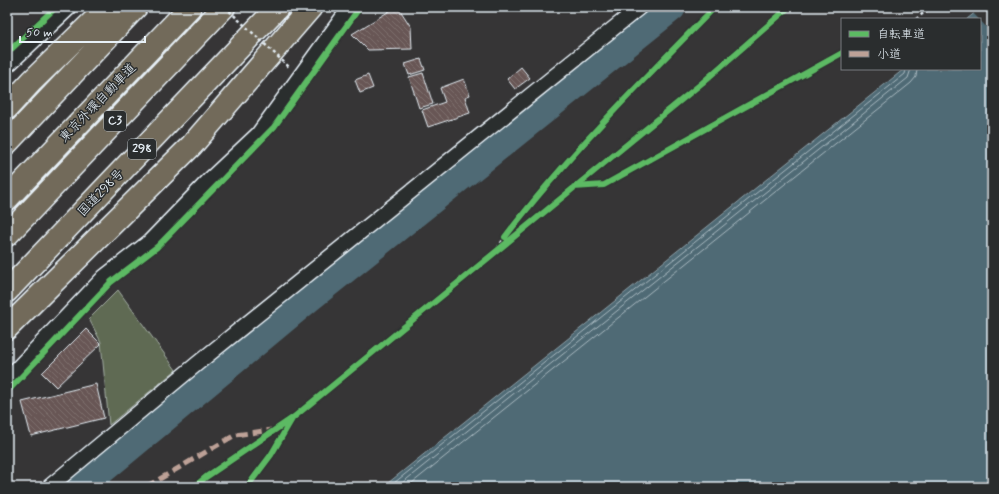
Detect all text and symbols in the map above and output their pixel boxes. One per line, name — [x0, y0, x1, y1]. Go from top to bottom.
scale bar — [20, 18, 145, 44]
legend — [841, 18, 981, 70]
text: 50 m — [26, 25, 53, 41]
text: 自転車道 — [877, 27, 925, 43]
text: 小道 — [877, 47, 901, 63]
street label: 東京外環自動車道 — [56, 60, 140, 146]
road number: C3 — [104, 111, 126, 131]
road number: 298 — [128, 139, 156, 159]
street label: 国道298号 — [74, 165, 128, 221]

